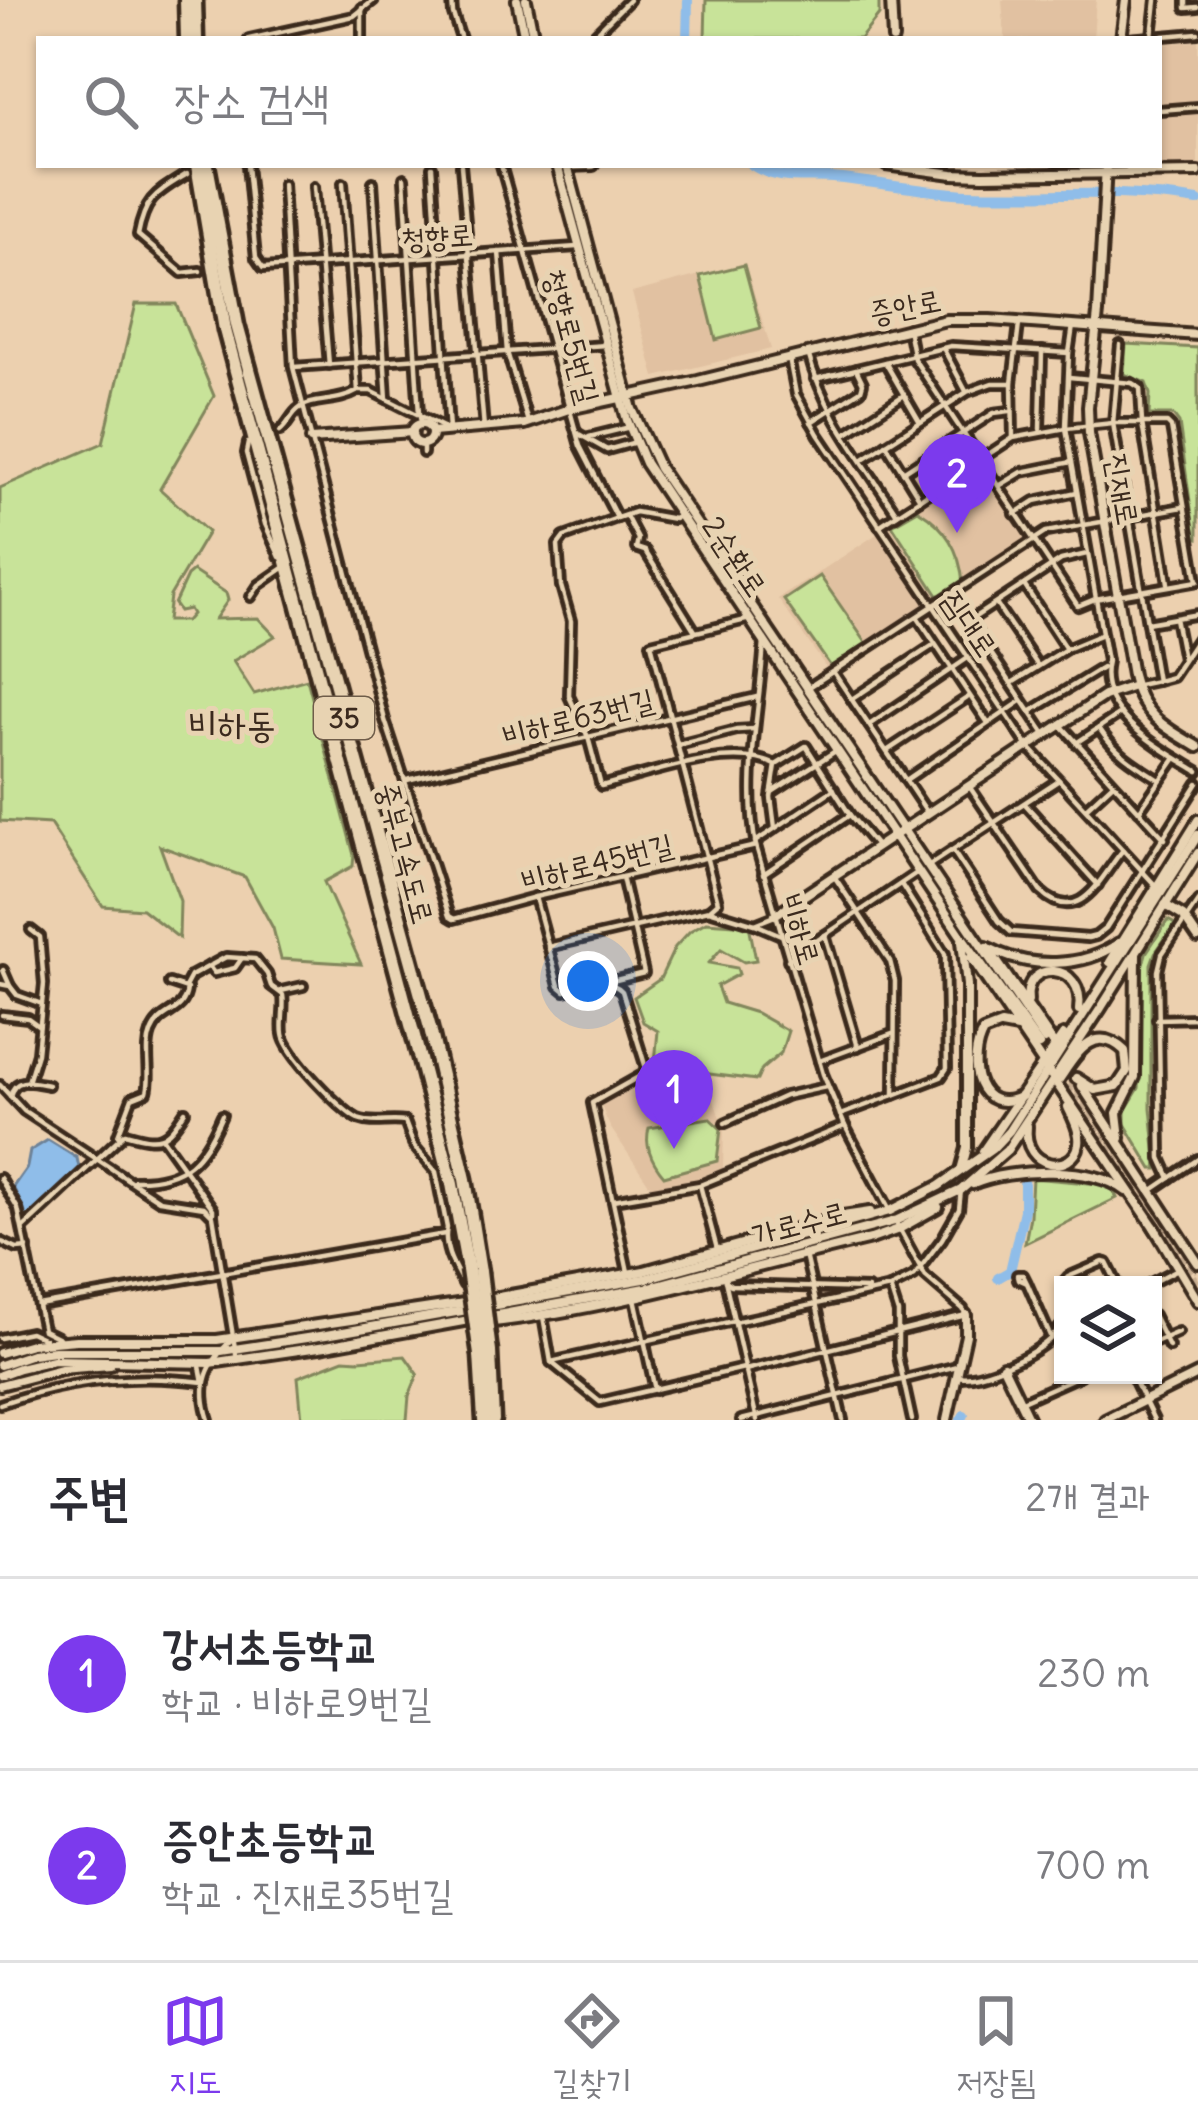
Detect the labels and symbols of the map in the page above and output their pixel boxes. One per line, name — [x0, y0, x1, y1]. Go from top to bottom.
street label: 청향로 — [400, 215, 474, 257]
street label: 청향로5번길 — [536, 264, 608, 408]
street label: 증안로 — [866, 280, 944, 332]
pin: 2 — [918, 434, 996, 533]
street label: 진재로 — [1098, 450, 1148, 528]
street label: 2순환로 — [694, 509, 776, 603]
street label: 짐대로 — [934, 582, 1006, 664]
street label: 비하로63번길 — [498, 680, 658, 754]
road number: 35 — [314, 697, 374, 739]
district label: 비하동 — [189, 702, 275, 747]
street label: 중부고속도로 — [369, 778, 443, 928]
street label: 비하로45번길 — [517, 825, 677, 899]
street label: 비하로 — [773, 889, 829, 969]
your location — [558, 951, 618, 1011]
pin: 1 — [635, 1050, 713, 1149]
street label: 가로수로 — [747, 1192, 851, 1254]

